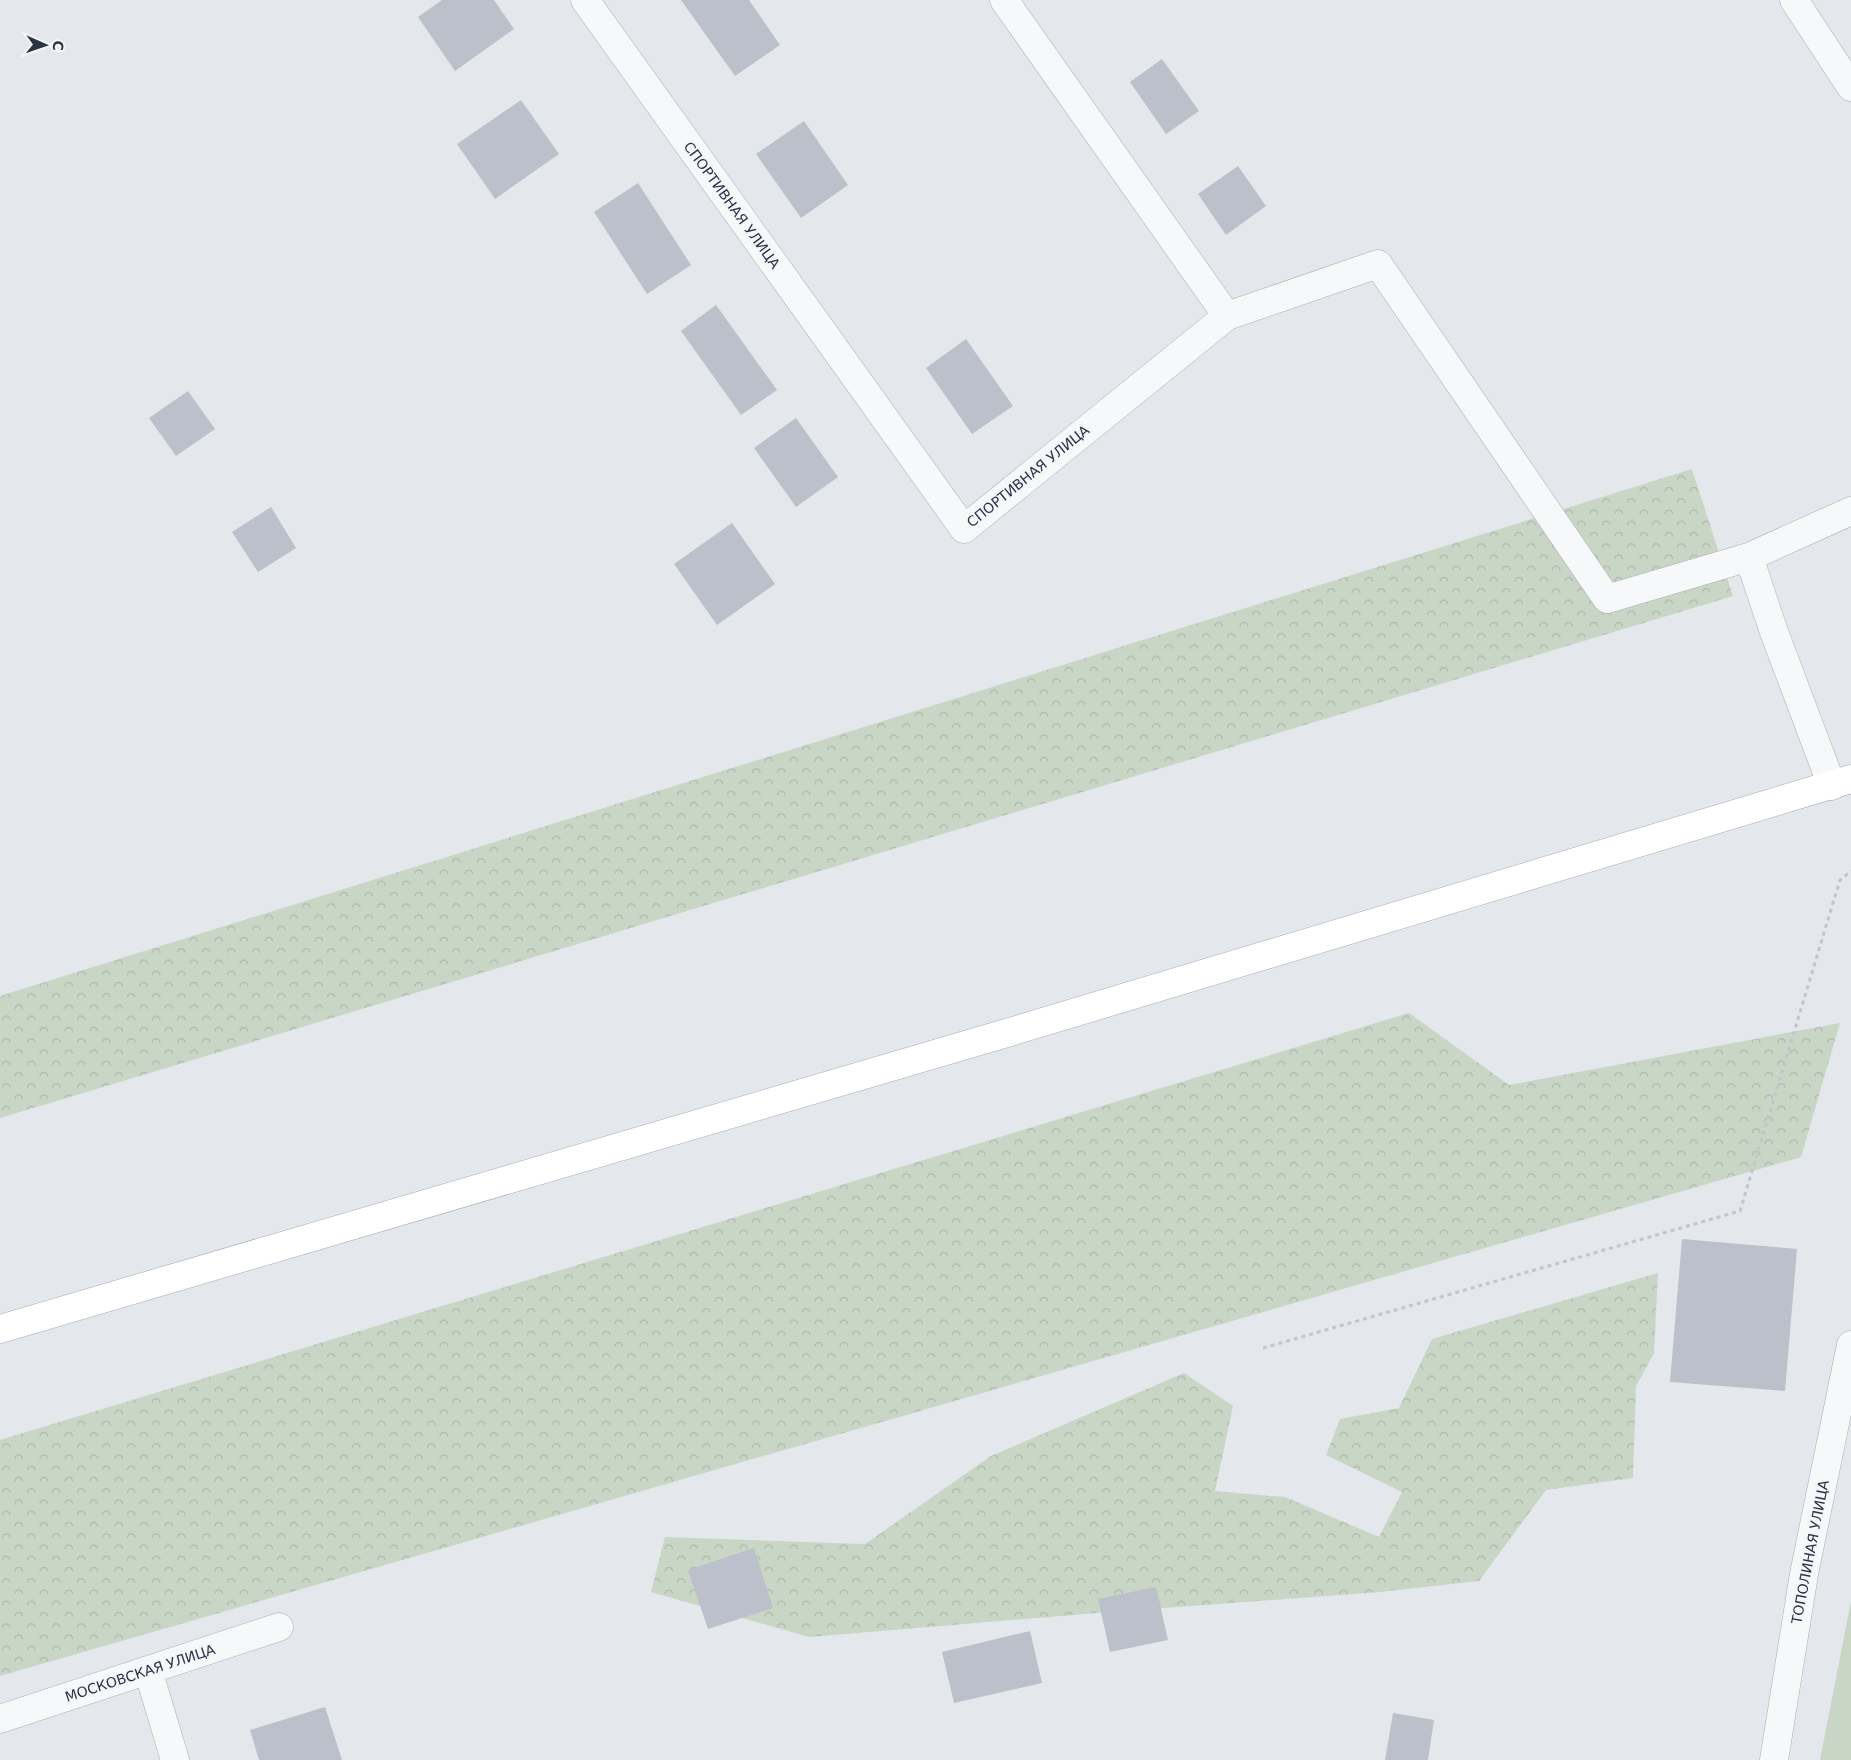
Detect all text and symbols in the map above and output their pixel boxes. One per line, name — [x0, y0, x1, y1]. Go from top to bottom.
north arrow — [20, 20, 70, 70]
text: С — [50, 40, 66, 51]
street label: СПОРТИВНАЯ УЛИЦА — [681, 139, 784, 272]
street label: СПОРТИВНАЯ УЛИЦА — [964, 421, 1093, 530]
street label: ТОПОЛИНАЯ УЛИЦА — [1788, 1478, 1832, 1626]
street label: МОСКОВСКАЯ УЛИЦА — [63, 1641, 217, 1705]

